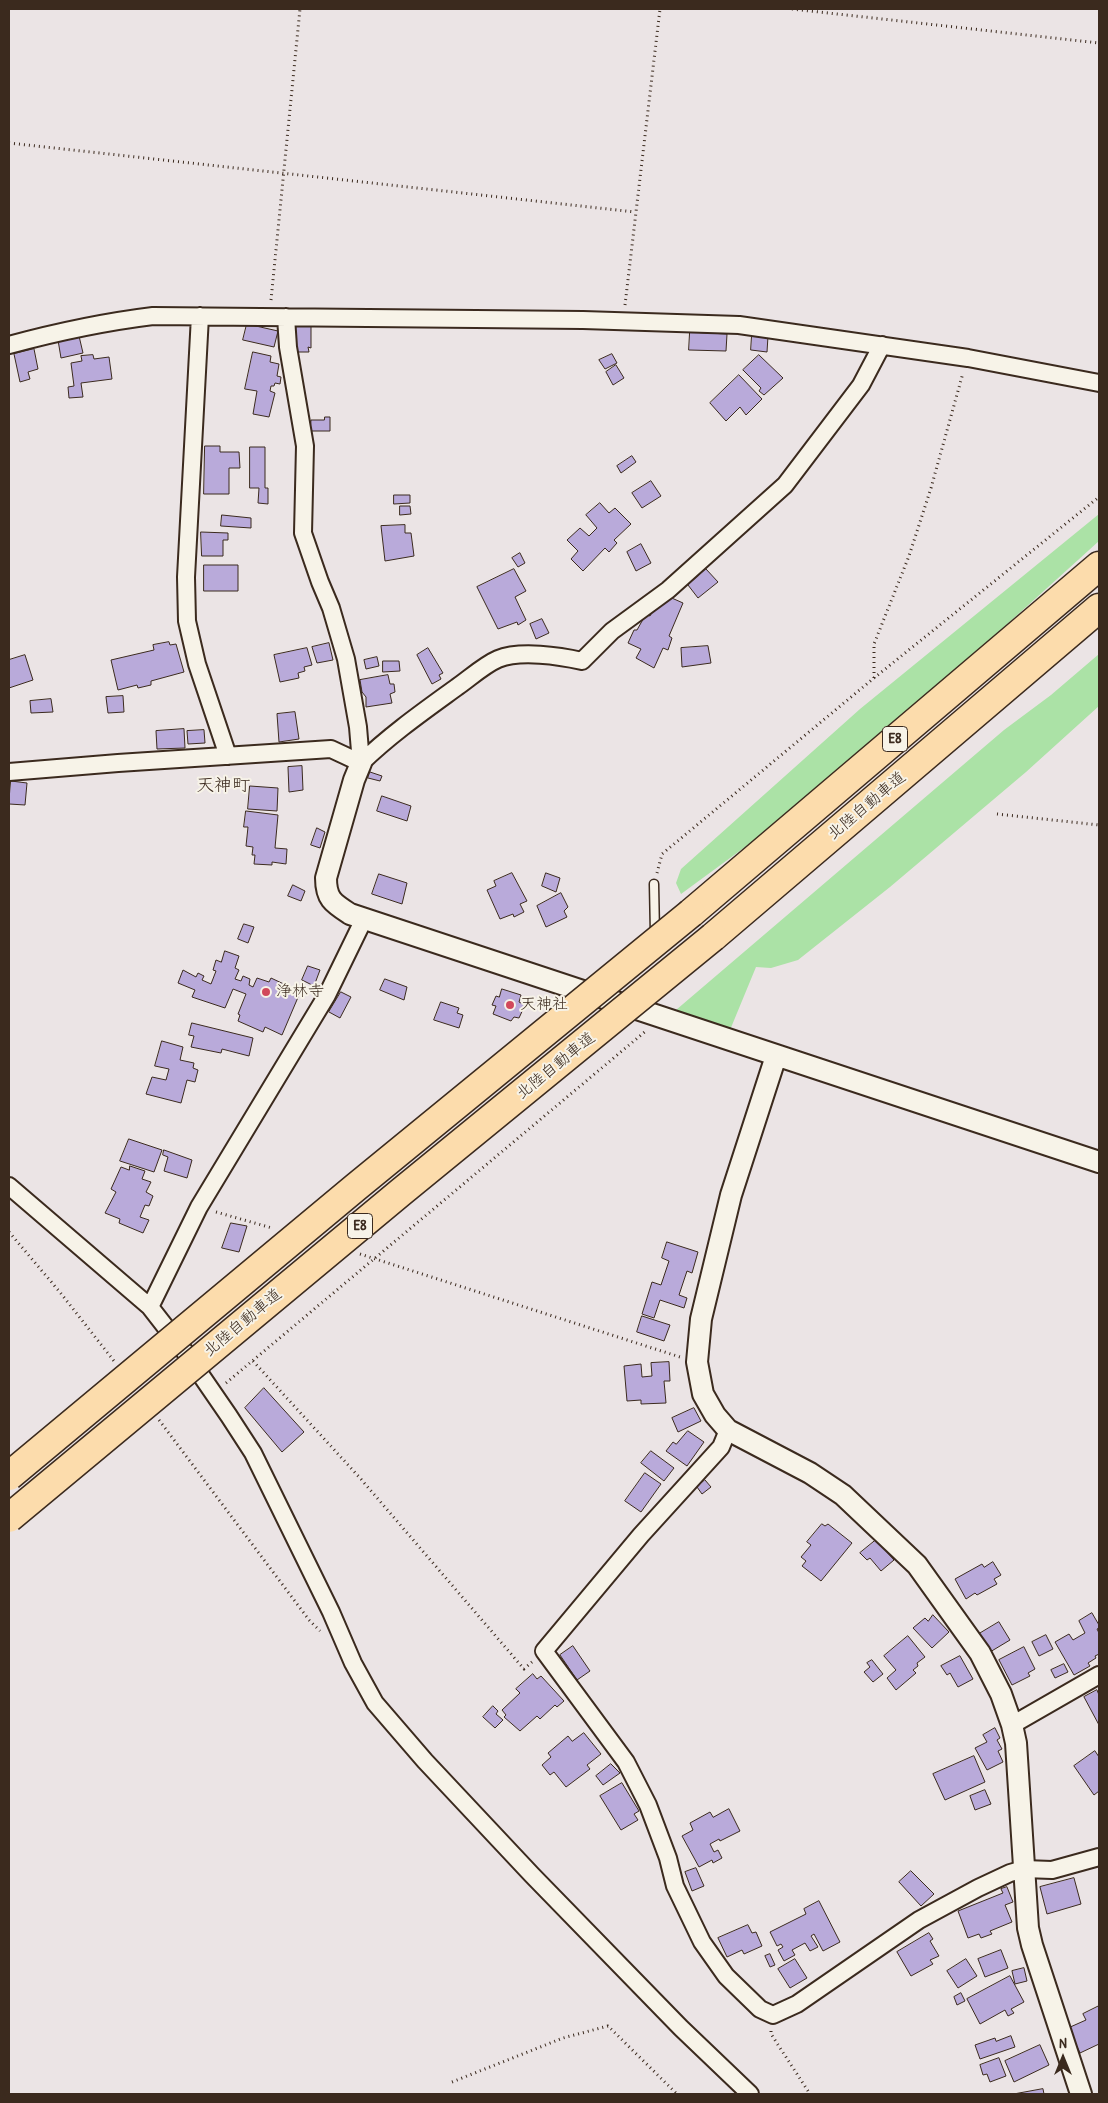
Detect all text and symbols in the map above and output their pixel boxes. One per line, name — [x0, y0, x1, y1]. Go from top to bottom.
road number: E8 — [882, 726, 908, 752]
street label: 北陸自動車道 — [824, 768, 910, 844]
district label: 天神町 — [196, 775, 250, 797]
place label: 浄林寺 — [276, 982, 324, 1002]
marker: 浄林寺 — [260, 986, 272, 998]
place label: 天神社 — [520, 995, 568, 1015]
marker: 天神社 — [504, 999, 516, 1011]
street label: 北陸自動車道 — [513, 1028, 599, 1104]
road number: E8 — [348, 1214, 372, 1238]
street label: 北陸自動車道 — [200, 1285, 286, 1361]
north arrow — [1038, 2033, 1088, 2083]
text: N — [1059, 2033, 1067, 2052]

